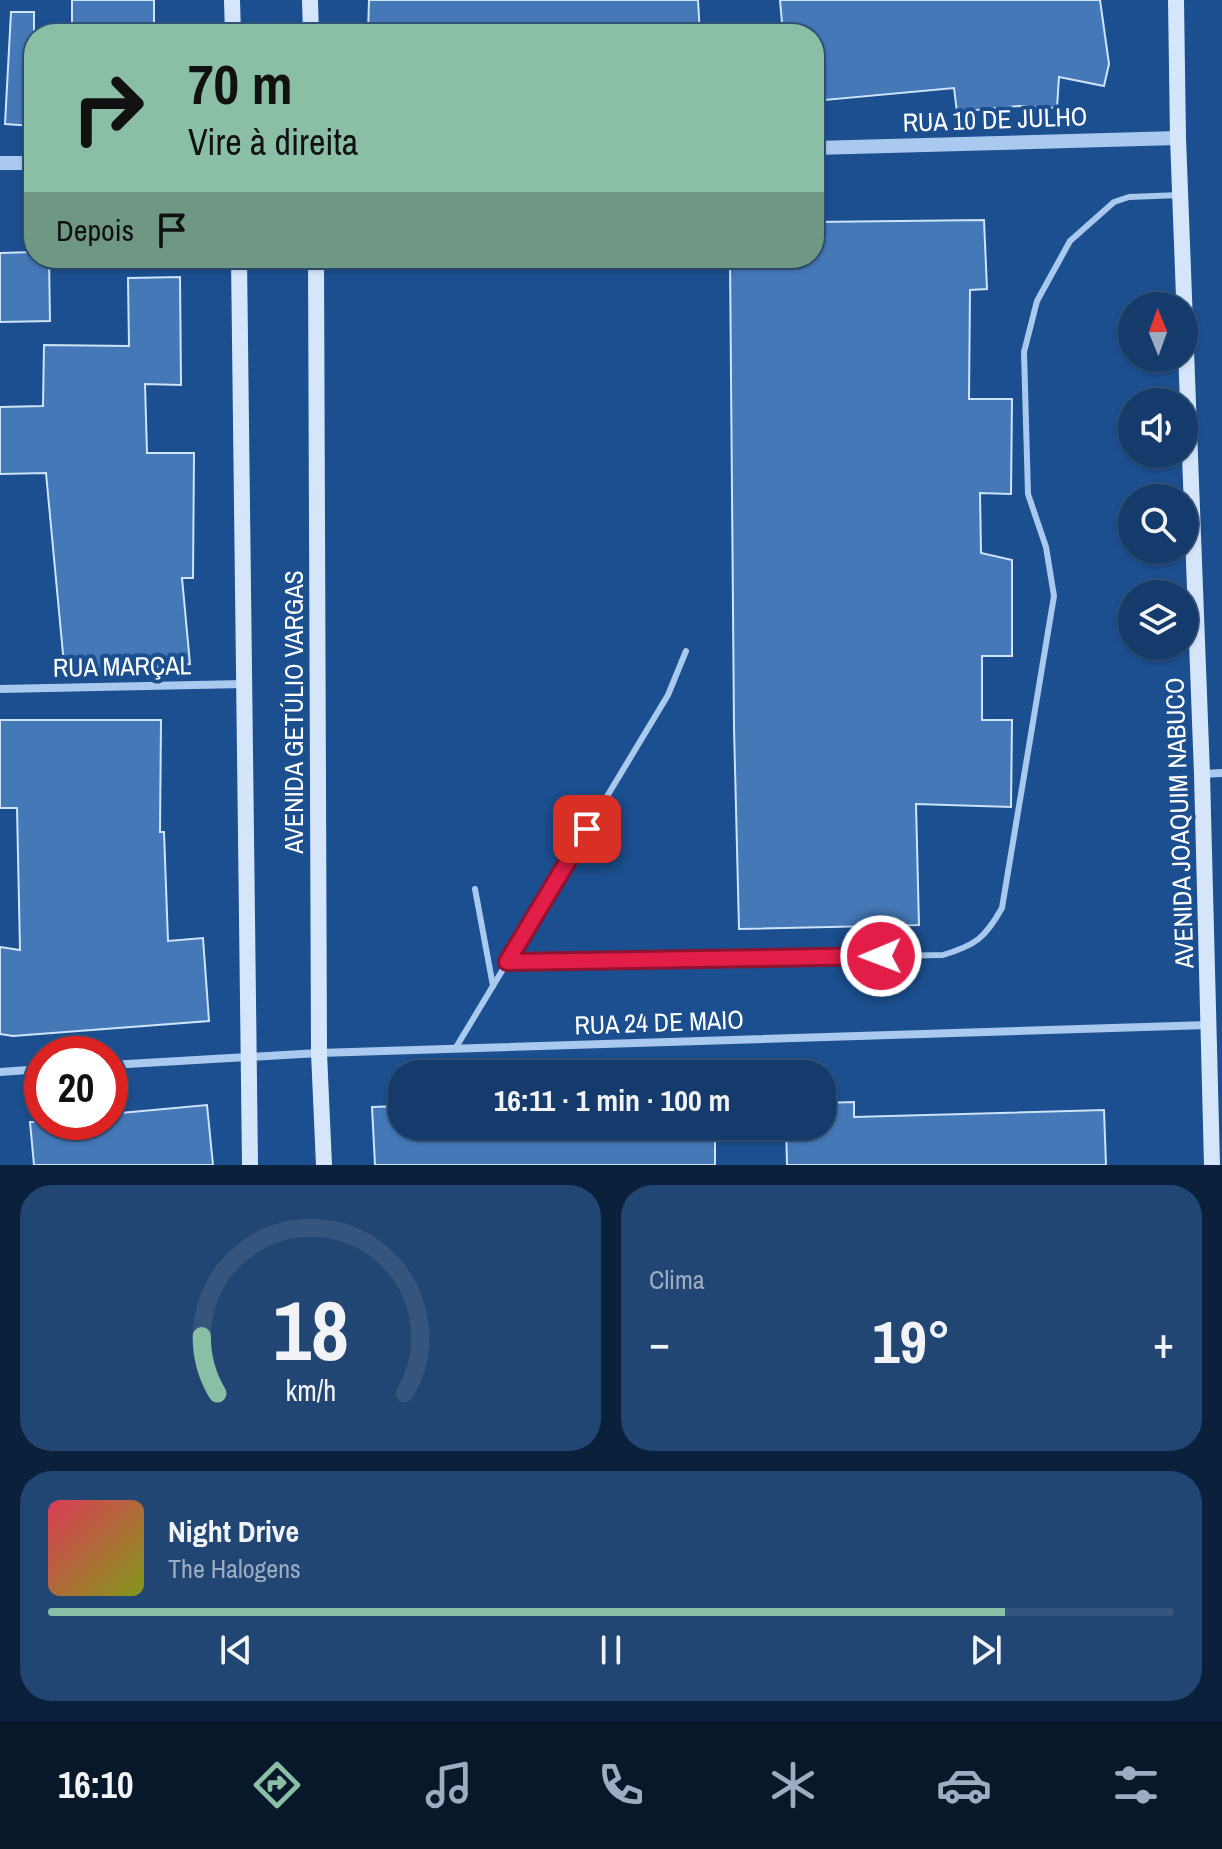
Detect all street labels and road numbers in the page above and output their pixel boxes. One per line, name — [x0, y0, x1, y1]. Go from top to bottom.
street label: RUA 10 DE JULHO — [902, 98, 1088, 140]
street label: AVENIDA GETÚLIO VARGAS — [276, 570, 311, 855]
street label: RUA MARÇAL — [52, 647, 192, 685]
street label: AVENIDA JOAQUIM NABUCO — [1156, 677, 1202, 970]
street label: RUA 24 DE MAIO — [574, 1002, 744, 1042]

